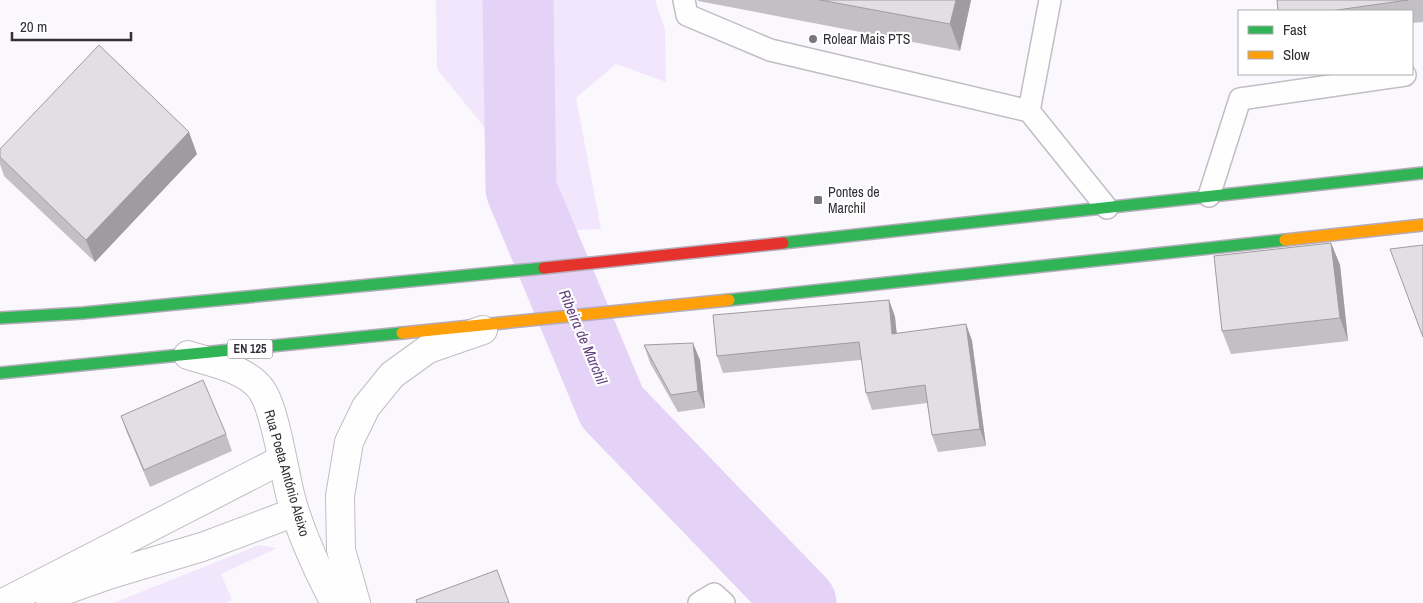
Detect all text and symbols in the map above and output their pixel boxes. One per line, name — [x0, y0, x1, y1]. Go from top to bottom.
scale bar — [12, 10, 131, 42]
legend — [1238, 10, 1413, 75]
text: 20 m — [20, 16, 47, 37]
text: Fast — [1283, 19, 1307, 40]
place label: Rolear Mais PTS — [823, 30, 911, 48]
marker: Rolear Mais PTS — [807, 33, 819, 45]
text: Slow — [1283, 44, 1310, 65]
place label: Pontes de Marchil — [828, 183, 880, 217]
marker: Pontes de Marchil — [812, 194, 824, 206]
water label: Ribeira de Marchil — [554, 286, 613, 388]
road number: EN 125 — [228, 339, 272, 358]
street label: Rua Poeta António Aleixo — [260, 408, 314, 538]

